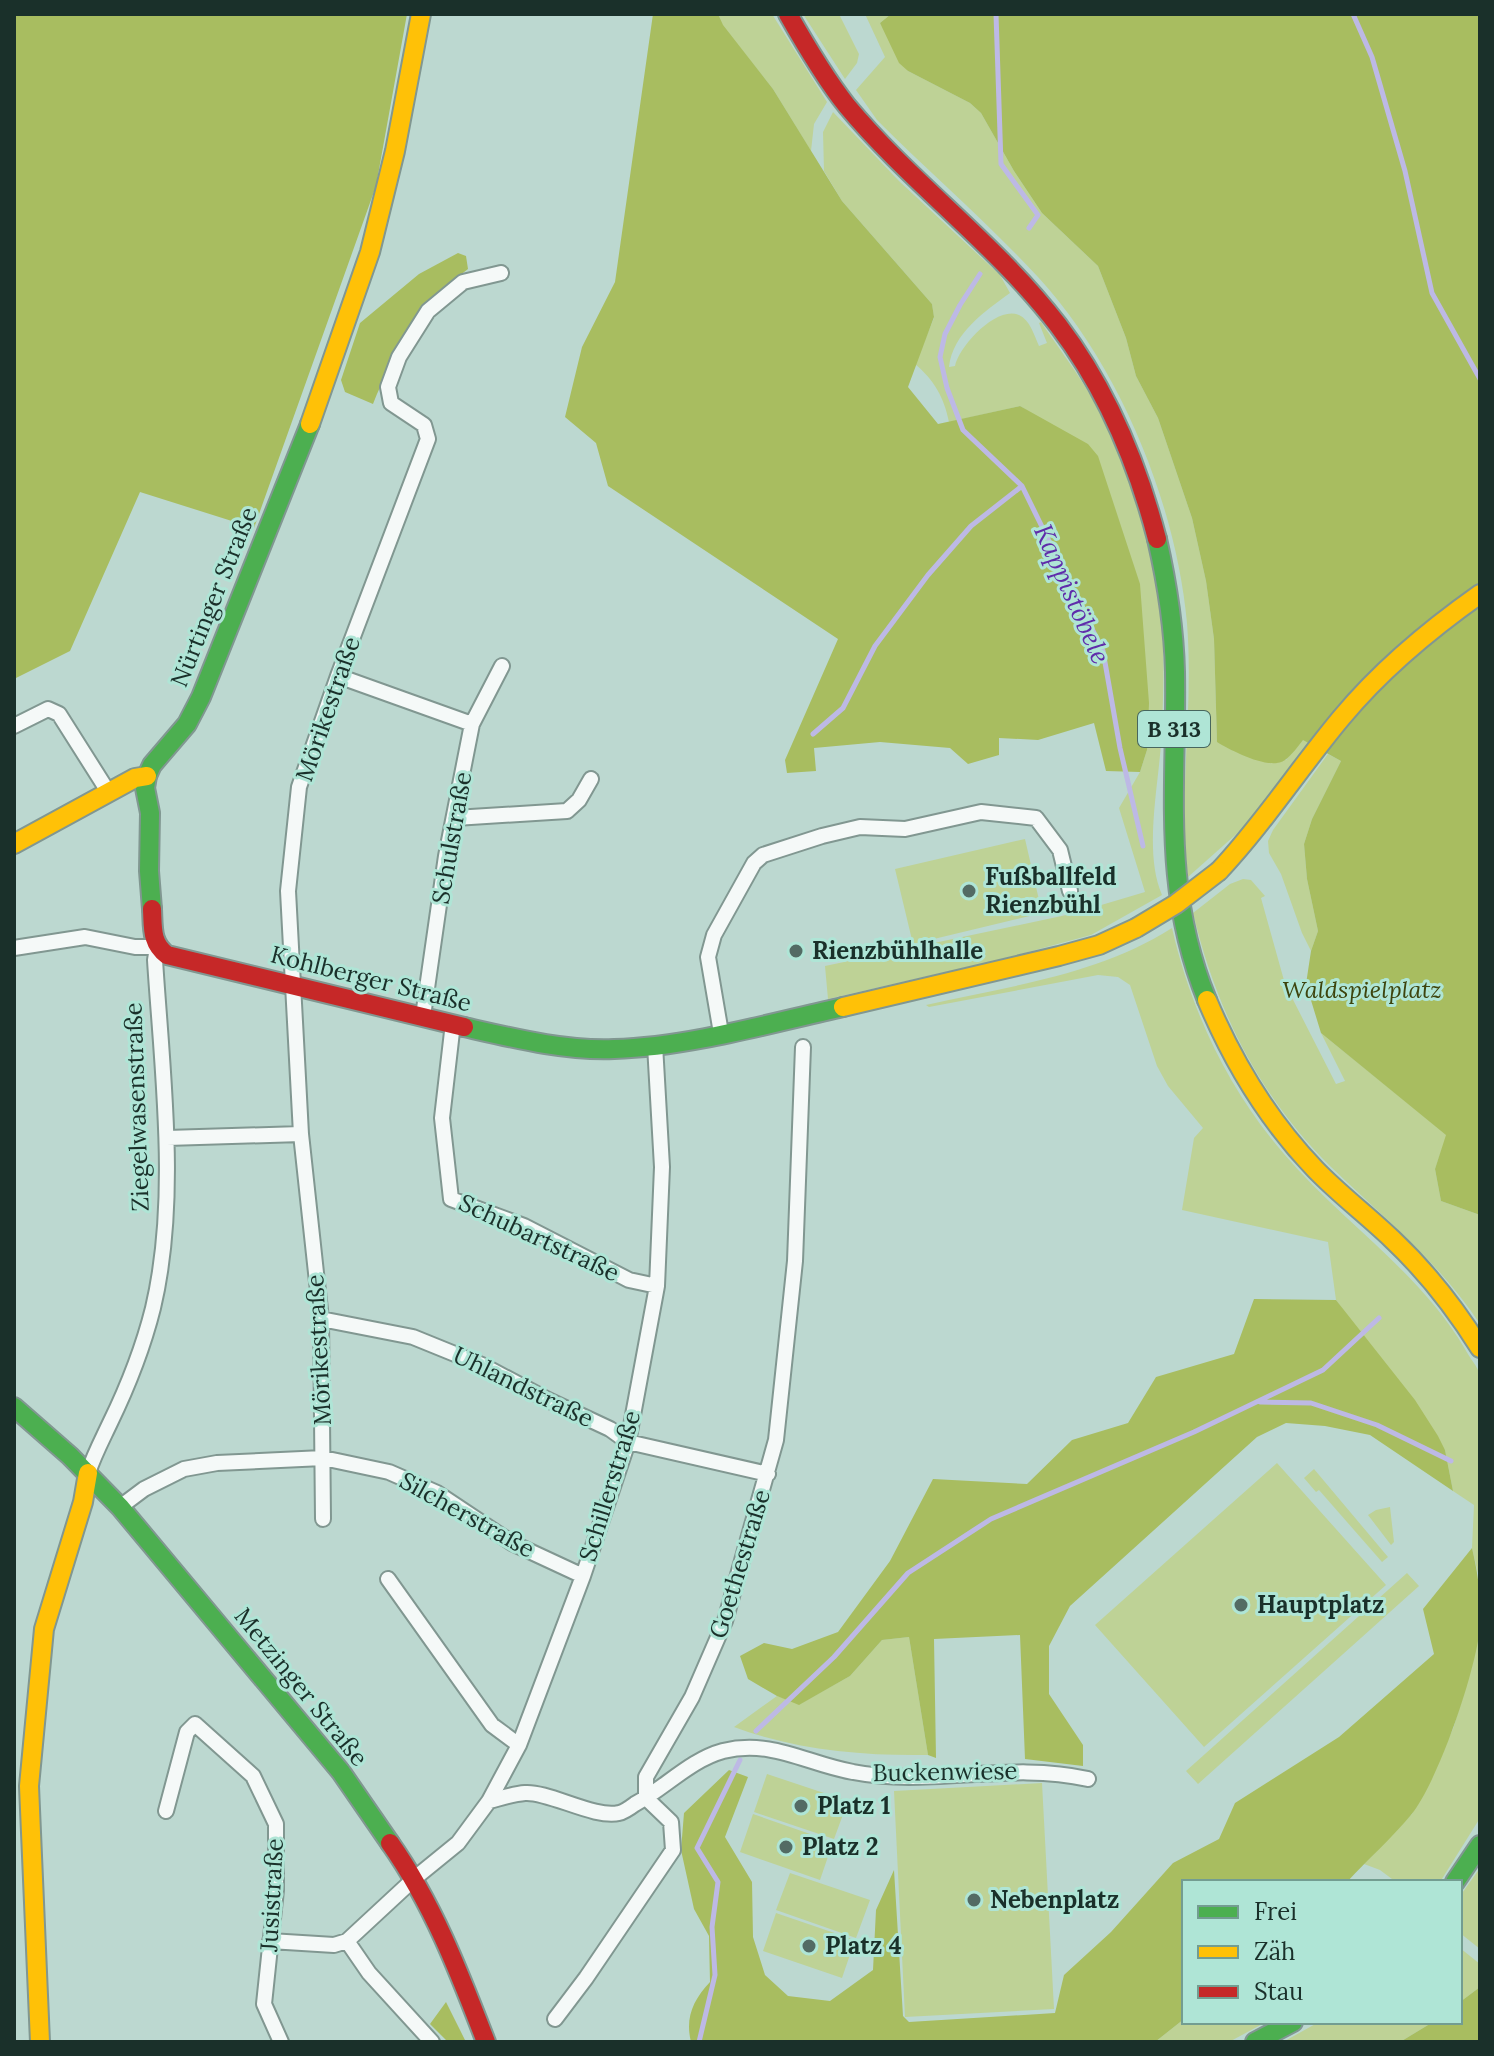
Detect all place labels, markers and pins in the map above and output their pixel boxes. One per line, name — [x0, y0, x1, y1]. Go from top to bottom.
place label: Fußballfeld Rienzbühl — [985, 861, 1117, 920]
marker: Fußballfeld Rienzbühl — [960, 882, 978, 900]
place label: Rienzbühlhalle — [812, 935, 983, 966]
marker: Rienzbühlhalle — [787, 942, 805, 960]
place label: Hauptplatz — [1257, 1589, 1384, 1620]
marker: Hauptplatz — [1232, 1596, 1250, 1614]
place label: Platz 1 — [817, 1790, 890, 1821]
marker: Platz 1 — [792, 1797, 810, 1815]
place label: Platz 2 — [802, 1831, 879, 1862]
marker: Platz 2 — [777, 1838, 795, 1856]
place label: Nebenplatz — [990, 1884, 1119, 1915]
marker: Nebenplatz — [965, 1891, 983, 1909]
place label: Platz 4 — [825, 1930, 902, 1961]
marker: Platz 4 — [800, 1937, 818, 1955]

